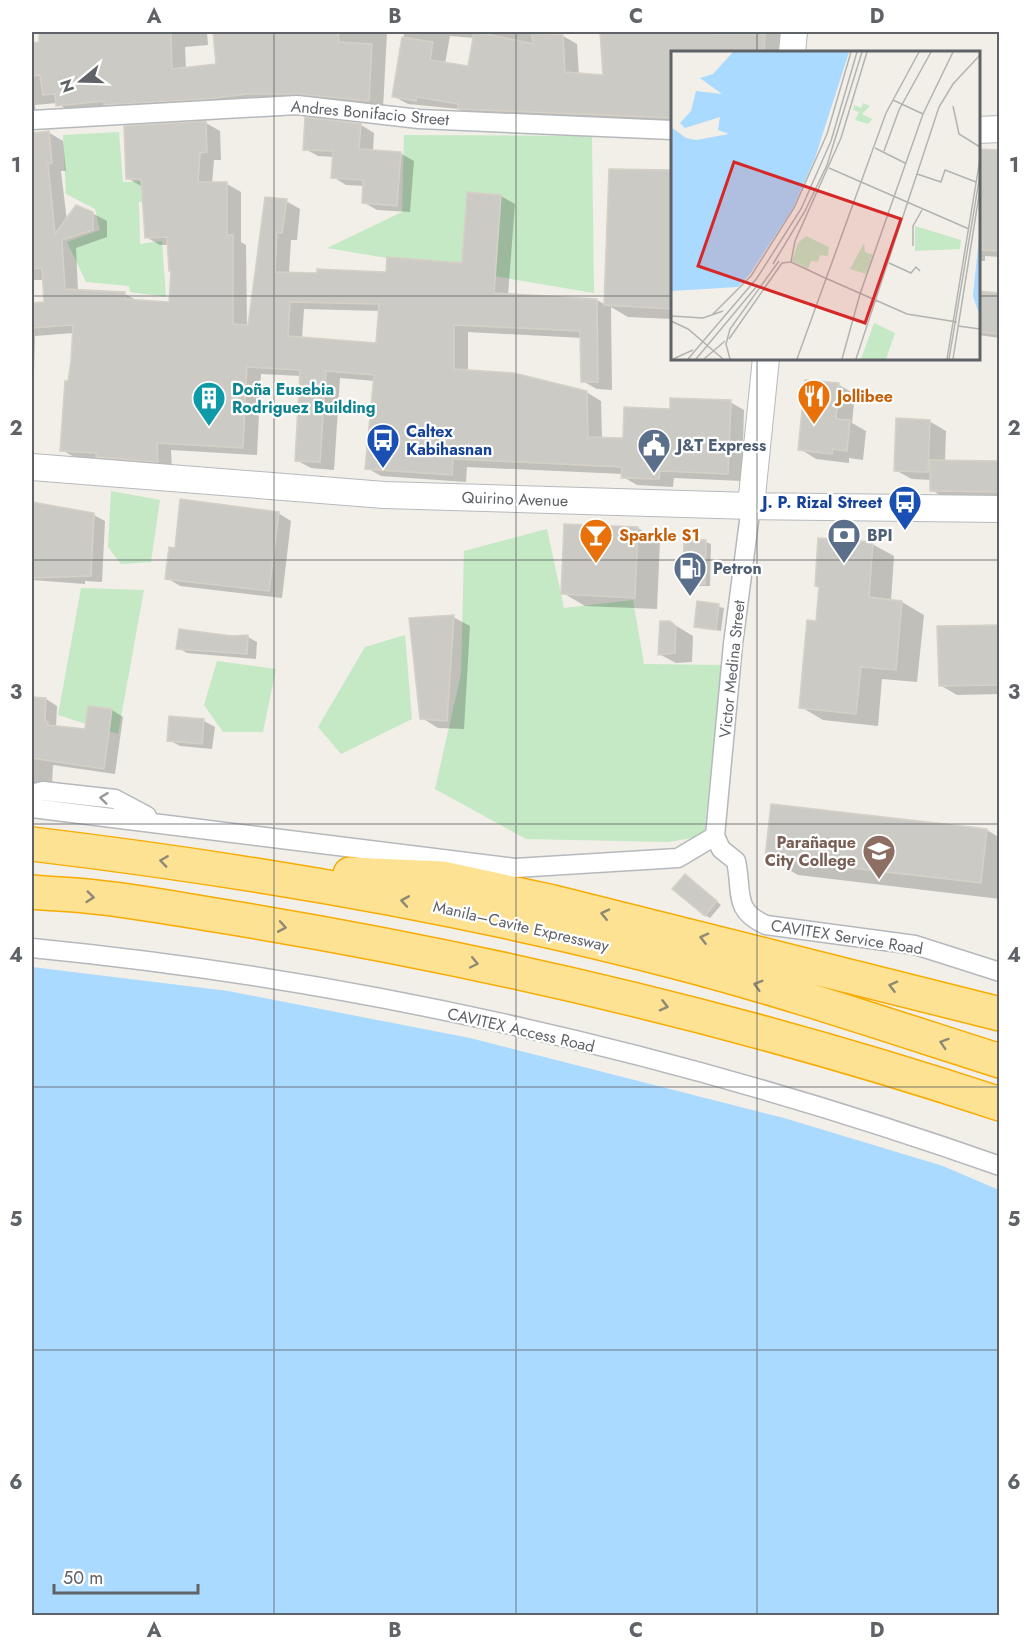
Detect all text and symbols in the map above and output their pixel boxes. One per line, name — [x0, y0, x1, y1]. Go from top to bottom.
text: A — [146, 2, 162, 31]
text: B — [388, 2, 402, 31]
text: C — [629, 2, 643, 31]
text: D — [870, 2, 884, 31]
north arrow — [51, 51, 111, 111]
inset map — [671, 51, 980, 360]
text: N — [54, 76, 80, 95]
street label: Andres Bonifacio Street — [290, 95, 450, 131]
text: 1 — [11, 151, 21, 180]
text: 1 — [1009, 151, 1019, 180]
place label: Doña Eusebia Rodriguez Building — [232, 378, 376, 419]
restaurant icon: Jollibee — [796, 378, 832, 425]
building icon: Doña Eusebia Rodriguez Building — [191, 380, 227, 427]
place label: Jollibee — [834, 385, 893, 408]
text: 2 — [9, 414, 23, 443]
text: 2 — [1007, 414, 1021, 443]
place label: Caltex Kabihasnan — [406, 420, 492, 461]
bus stop icon: Caltex Kabihasnan — [365, 422, 401, 469]
public building icon: J&T Express — [636, 427, 672, 474]
place label: J&T Express — [674, 434, 766, 457]
bus stop icon: J. P. Rizal Street — [887, 484, 923, 531]
street label: Quirino Avenue — [461, 486, 569, 512]
place label: J. P. Rizal Street — [759, 491, 883, 514]
bar icon: Sparkle S1 — [578, 517, 614, 564]
bank icon: BPI — [826, 517, 862, 564]
place label: Sparkle S1 — [619, 524, 700, 547]
place label: BPI — [867, 524, 893, 547]
fuel station icon: Petron — [672, 550, 708, 597]
place label: Petron — [713, 557, 762, 580]
street label: Victor Medina Street — [713, 599, 751, 739]
text: 3 — [10, 678, 22, 707]
text: 3 — [1008, 678, 1020, 707]
one-way arrow — [100, 792, 109, 805]
place label: Parañaque City College — [765, 831, 856, 872]
school or university icon: Parañaque City College — [861, 833, 897, 880]
one-way arrow — [160, 855, 169, 867]
one-way arrow — [85, 890, 94, 903]
one-way arrow — [400, 895, 410, 908]
street label: Manila–Cavite Expressway — [431, 895, 612, 958]
one-way arrow — [601, 908, 611, 921]
street label: CAVITEX Service Road — [769, 914, 925, 960]
one-way arrow — [278, 920, 287, 932]
one-way arrow — [699, 932, 709, 945]
text: 4 — [9, 941, 23, 970]
text: 4 — [1007, 941, 1021, 970]
one-way arrow — [469, 955, 479, 968]
one-way arrow — [753, 979, 763, 992]
one-way arrow — [888, 981, 899, 993]
one-way arrow — [659, 998, 669, 1011]
street label: CAVITEX Access Road — [445, 1002, 597, 1058]
one-way arrow — [939, 1038, 950, 1050]
text: 5 — [10, 1205, 23, 1234]
text: 5 — [1008, 1205, 1021, 1234]
text: 6 — [9, 1468, 23, 1497]
text: 6 — [1007, 1468, 1021, 1497]
scale bar — [54, 1557, 198, 1595]
text: 50 m — [63, 1565, 103, 1591]
text: A — [146, 1616, 162, 1645]
text: B — [388, 1616, 402, 1645]
text: C — [629, 1616, 643, 1645]
text: D — [870, 1616, 884, 1645]

